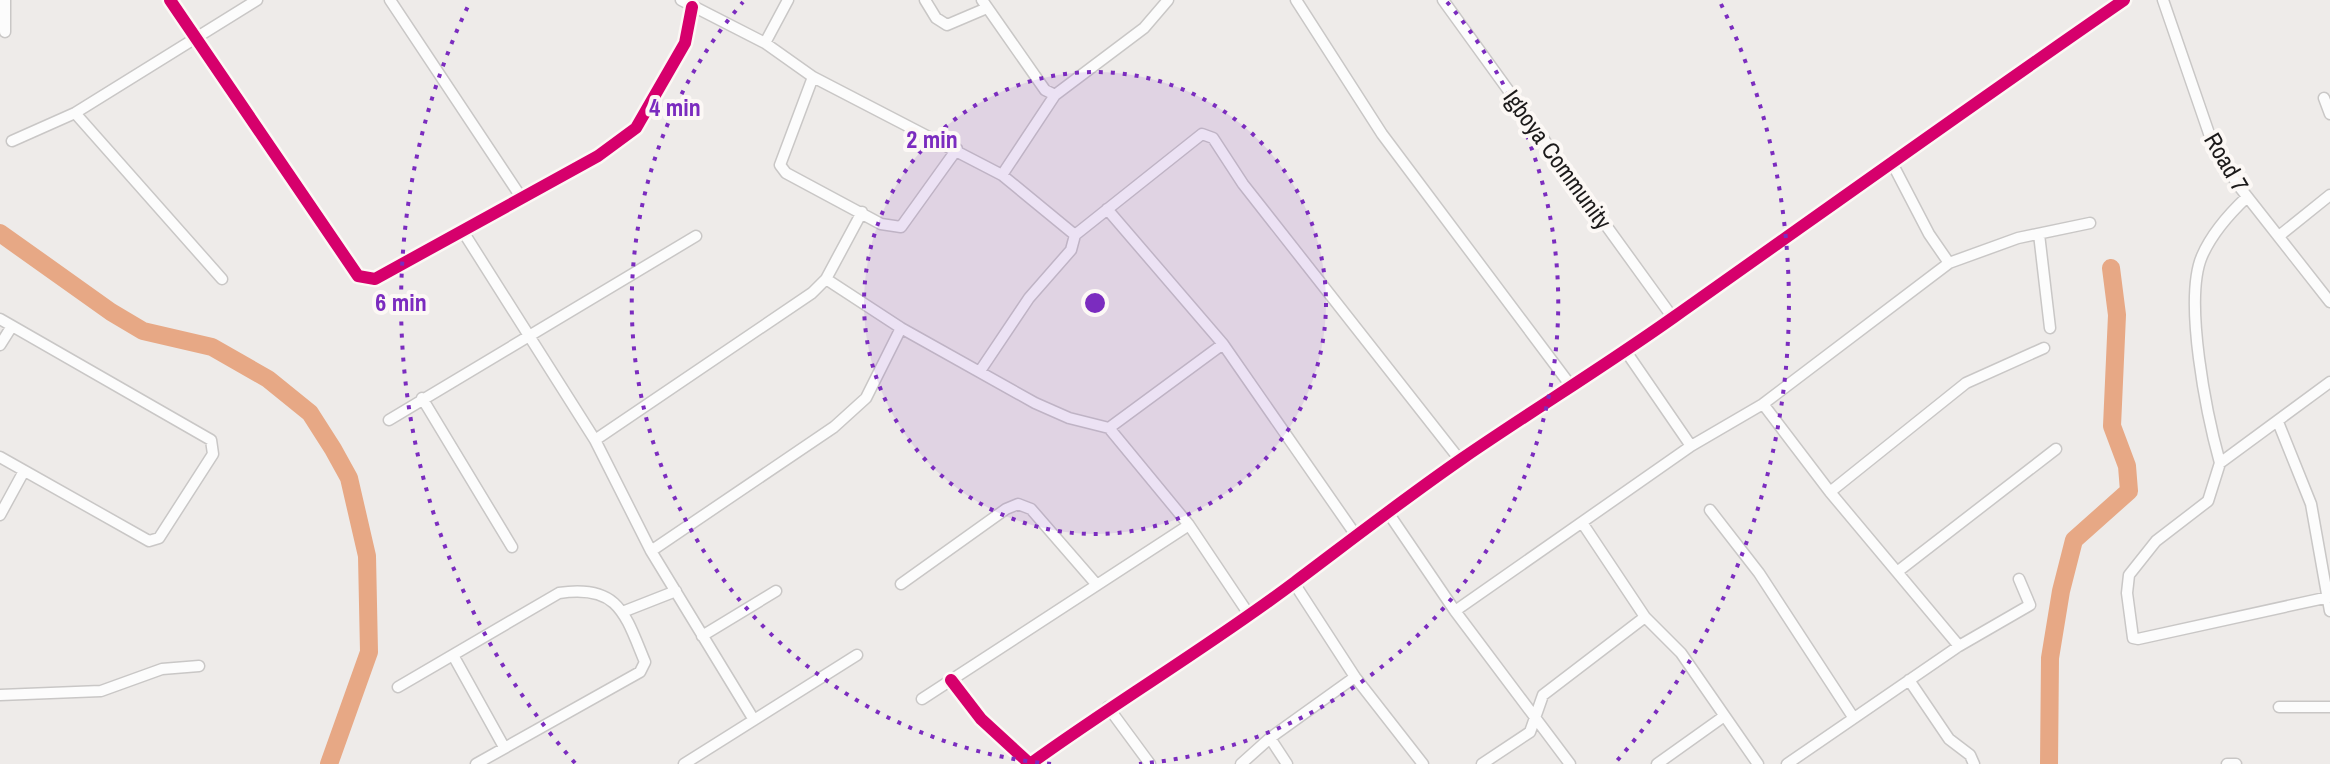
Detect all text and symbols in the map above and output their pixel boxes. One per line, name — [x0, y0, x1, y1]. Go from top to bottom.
street label: Igboya Community — [1497, 83, 1620, 235]
text: 4 min — [649, 91, 701, 123]
text: 2 min — [906, 123, 958, 155]
street label: Road 7 — [2197, 127, 2257, 198]
text: 6 min — [375, 286, 427, 318]
centre of rings — [1081, 289, 1109, 317]

